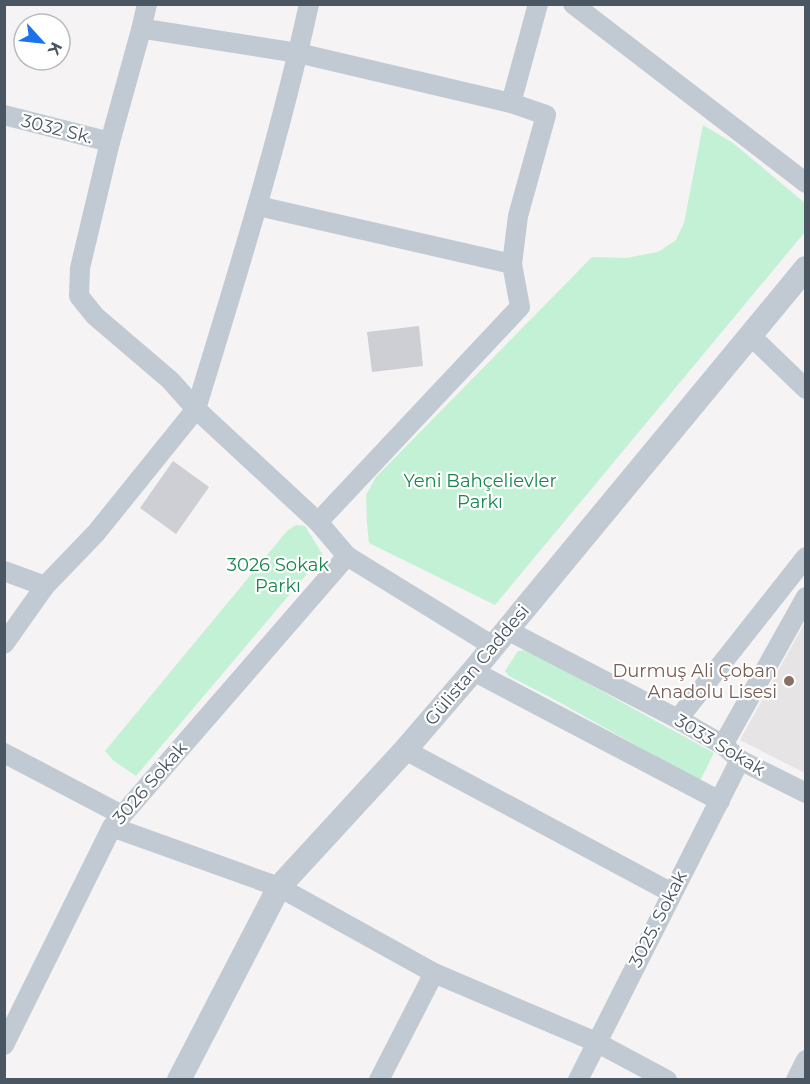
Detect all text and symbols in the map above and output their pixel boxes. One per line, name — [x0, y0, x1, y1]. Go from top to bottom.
north arrow — [12, 12, 72, 72]
text: K — [43, 39, 66, 59]
street label: 3032 Sk. — [19, 110, 95, 148]
park label: Yeni Bahçelievler Parkı — [403, 470, 557, 513]
park label: 3026 Sokak Parkı — [227, 554, 329, 597]
street label: Gülistan Caddesi — [420, 600, 534, 730]
place label: Durmuş Ali Çoban Anadolu Lisesi — [612, 660, 777, 703]
marker: Durmuş Ali Çoban Anadolu Lisesi — [782, 674, 796, 688]
street label: 3033 Sokak — [671, 710, 769, 781]
street label: 3026 Sokak — [108, 737, 192, 829]
street label: 3025. Sokak — [624, 867, 692, 971]

